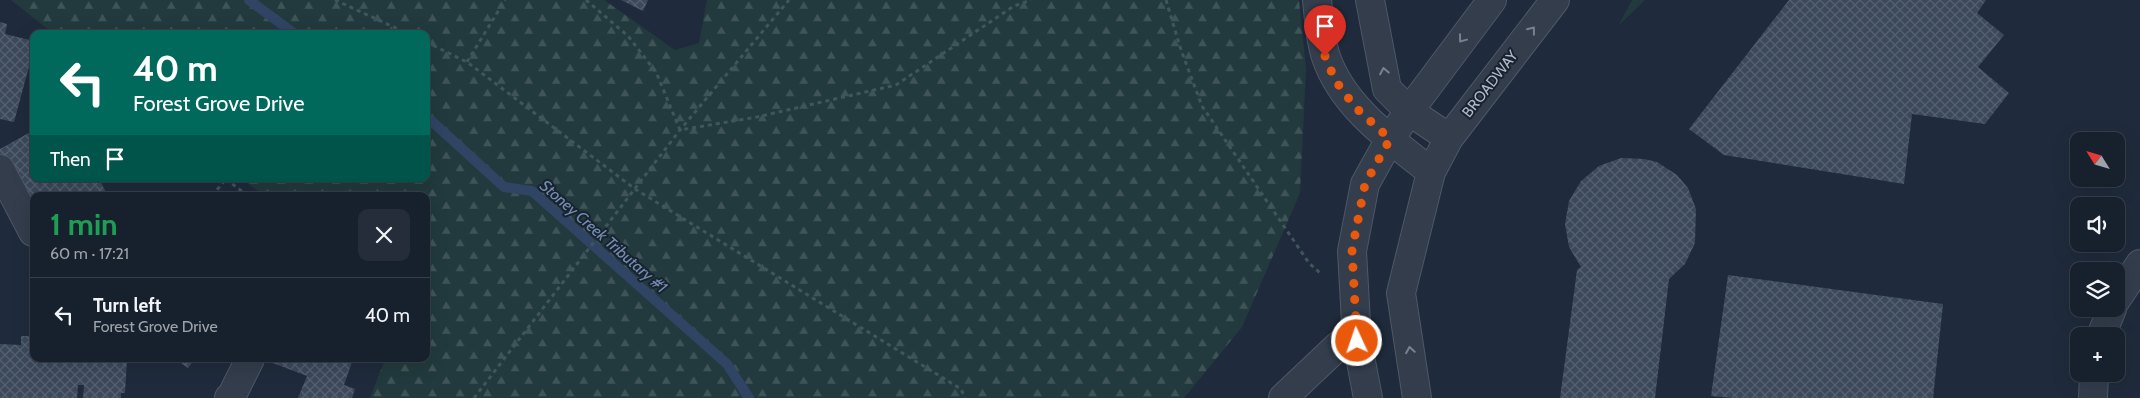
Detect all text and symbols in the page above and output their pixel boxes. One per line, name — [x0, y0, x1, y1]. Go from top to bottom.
pin — [1304, 5, 1346, 56]
icon: arrive — [1311, 12, 1339, 40]
one-way arrow — [1526, 26, 1535, 36]
one-way arrow — [1460, 33, 1468, 42]
text: 40 m — [133, 47, 218, 90]
street label: BROADWAY — [1458, 47, 1522, 121]
icon: left — [50, 50, 115, 115]
one-way arrow — [1379, 67, 1389, 76]
text: Forest Grove Drive — [133, 90, 304, 117]
north arrow — [2070, 132, 2125, 188]
map controls — [2070, 132, 2125, 382]
icon: arrive — [101, 145, 129, 173]
text: Then — [50, 148, 91, 171]
water label: Stoney Creek Tributary #1 — [536, 176, 671, 297]
button: sound — [2070, 197, 2125, 252]
text: 1 min — [50, 206, 118, 243]
button: close — [358, 209, 410, 261]
text: 60 m · 17:21 — [50, 244, 129, 263]
button: layers — [2070, 262, 2125, 317]
text: Turn left — [93, 294, 161, 317]
icon: left — [50, 301, 78, 329]
text: 40 m — [365, 304, 410, 327]
position arrow — [1330, 314, 1382, 366]
text: Forest Grove Drive — [93, 317, 218, 336]
button: + — [2070, 327, 2125, 382]
one-way arrow — [1405, 345, 1416, 353]

